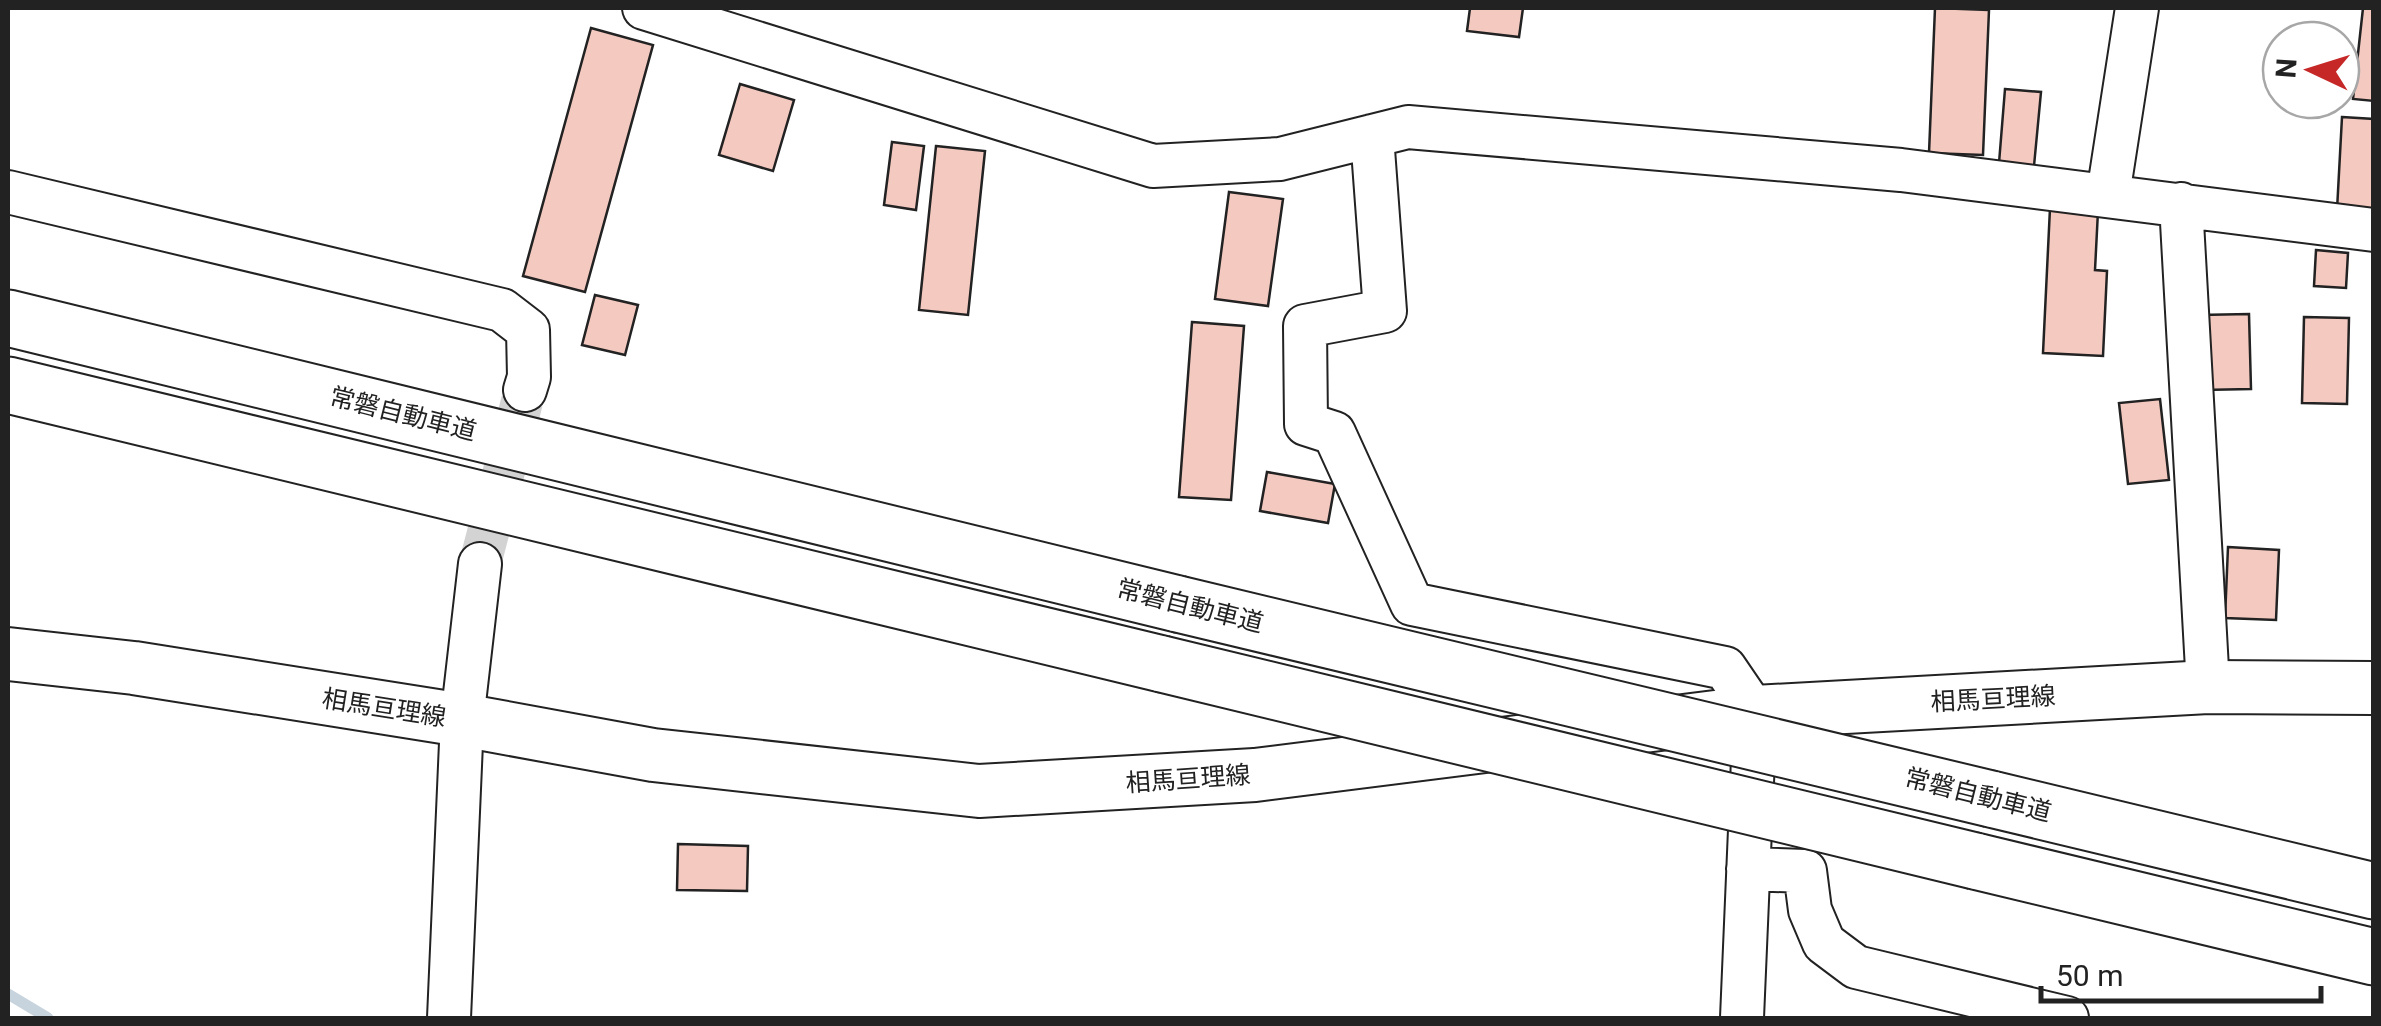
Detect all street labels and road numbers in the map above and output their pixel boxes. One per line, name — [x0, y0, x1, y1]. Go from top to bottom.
street label: 常磐自動車道 — [327, 382, 479, 446]
street label: 常磐自動車道 — [1114, 574, 1266, 638]
street label: 相馬亘理線 — [1930, 681, 2056, 717]
street label: 相馬亘理線 — [320, 684, 448, 732]
street label: 相馬亘理線 — [1125, 760, 1251, 798]
street label: 常磐自動車道 — [1902, 763, 2054, 827]

